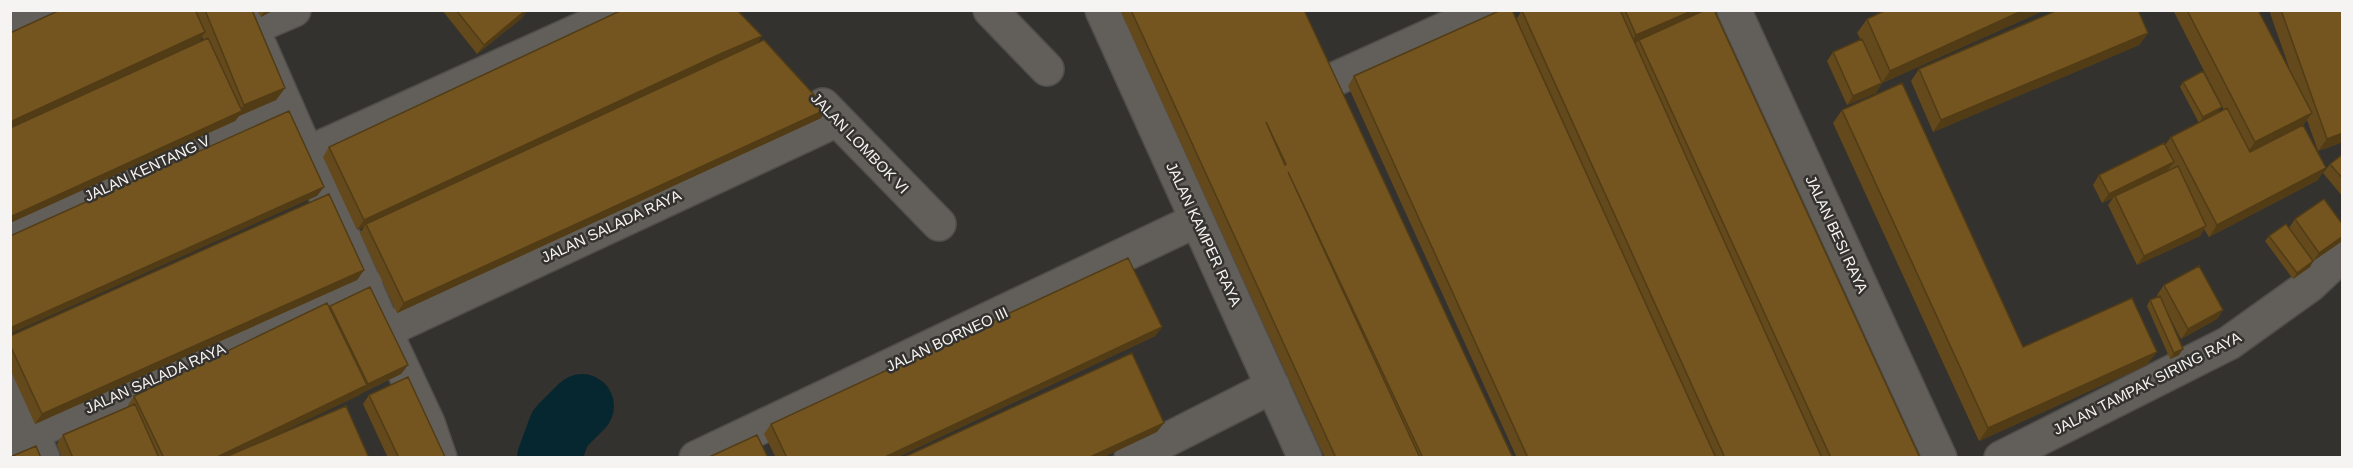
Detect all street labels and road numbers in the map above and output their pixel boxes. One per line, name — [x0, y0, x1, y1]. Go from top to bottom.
street label: JALAN LOMBOK VI — [808, 89, 912, 197]
street label: JALAN KENTANG V — [82, 131, 212, 205]
street label: JALAN KAMPER RAYA — [1163, 159, 1245, 309]
street label: JALAN BESI RAYA — [1802, 172, 1872, 296]
street label: JALAN SALADA RAYA — [539, 186, 683, 266]
street label: JALAN BORNEO III — [883, 303, 1011, 375]
street label: JALAN TAMPAK SIRING RAYA — [2050, 328, 2244, 438]
street label: JALAN SALADA RAYA — [82, 339, 228, 417]

